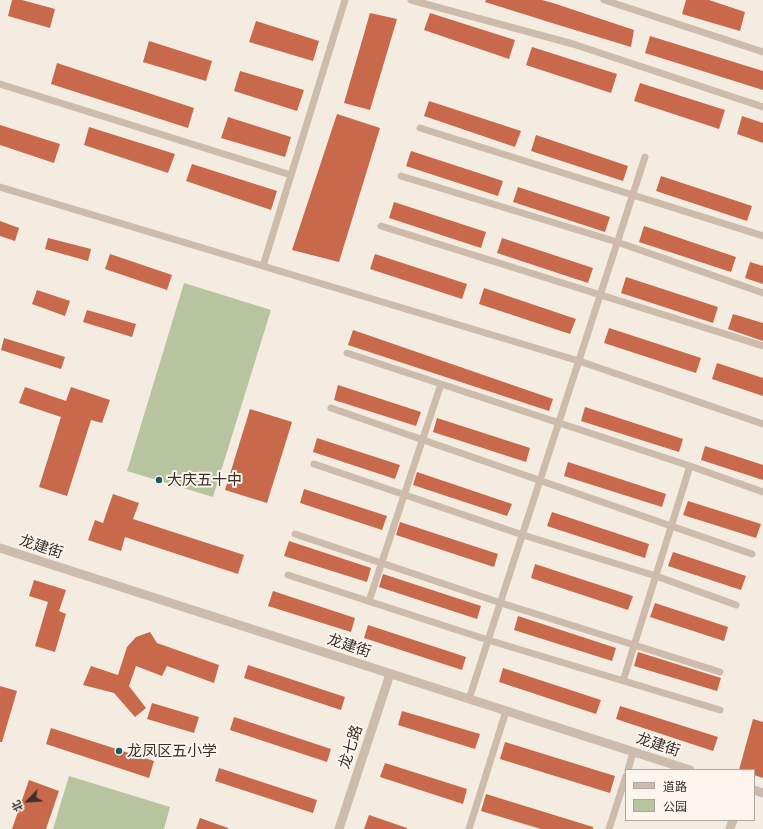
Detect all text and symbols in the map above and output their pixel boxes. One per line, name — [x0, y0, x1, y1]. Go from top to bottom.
place label: 大庆五十中 — [167, 471, 242, 489]
marker: 大庆五十中 — [154, 475, 164, 485]
street label: 龙建街 — [17, 531, 65, 563]
street label: 龙建街 — [325, 630, 373, 662]
street label: 龙七路 — [335, 723, 367, 771]
street label: 龙建街 — [634, 729, 682, 761]
place label: 龙凤区五小学 — [127, 742, 217, 760]
marker: 龙凤区五小学 — [114, 746, 124, 756]
legend — [625, 769, 755, 821]
text: 道路 — [663, 779, 687, 794]
north arrow — [8, 781, 48, 821]
text: 北 — [8, 798, 26, 814]
text: 公园 — [663, 799, 687, 814]

